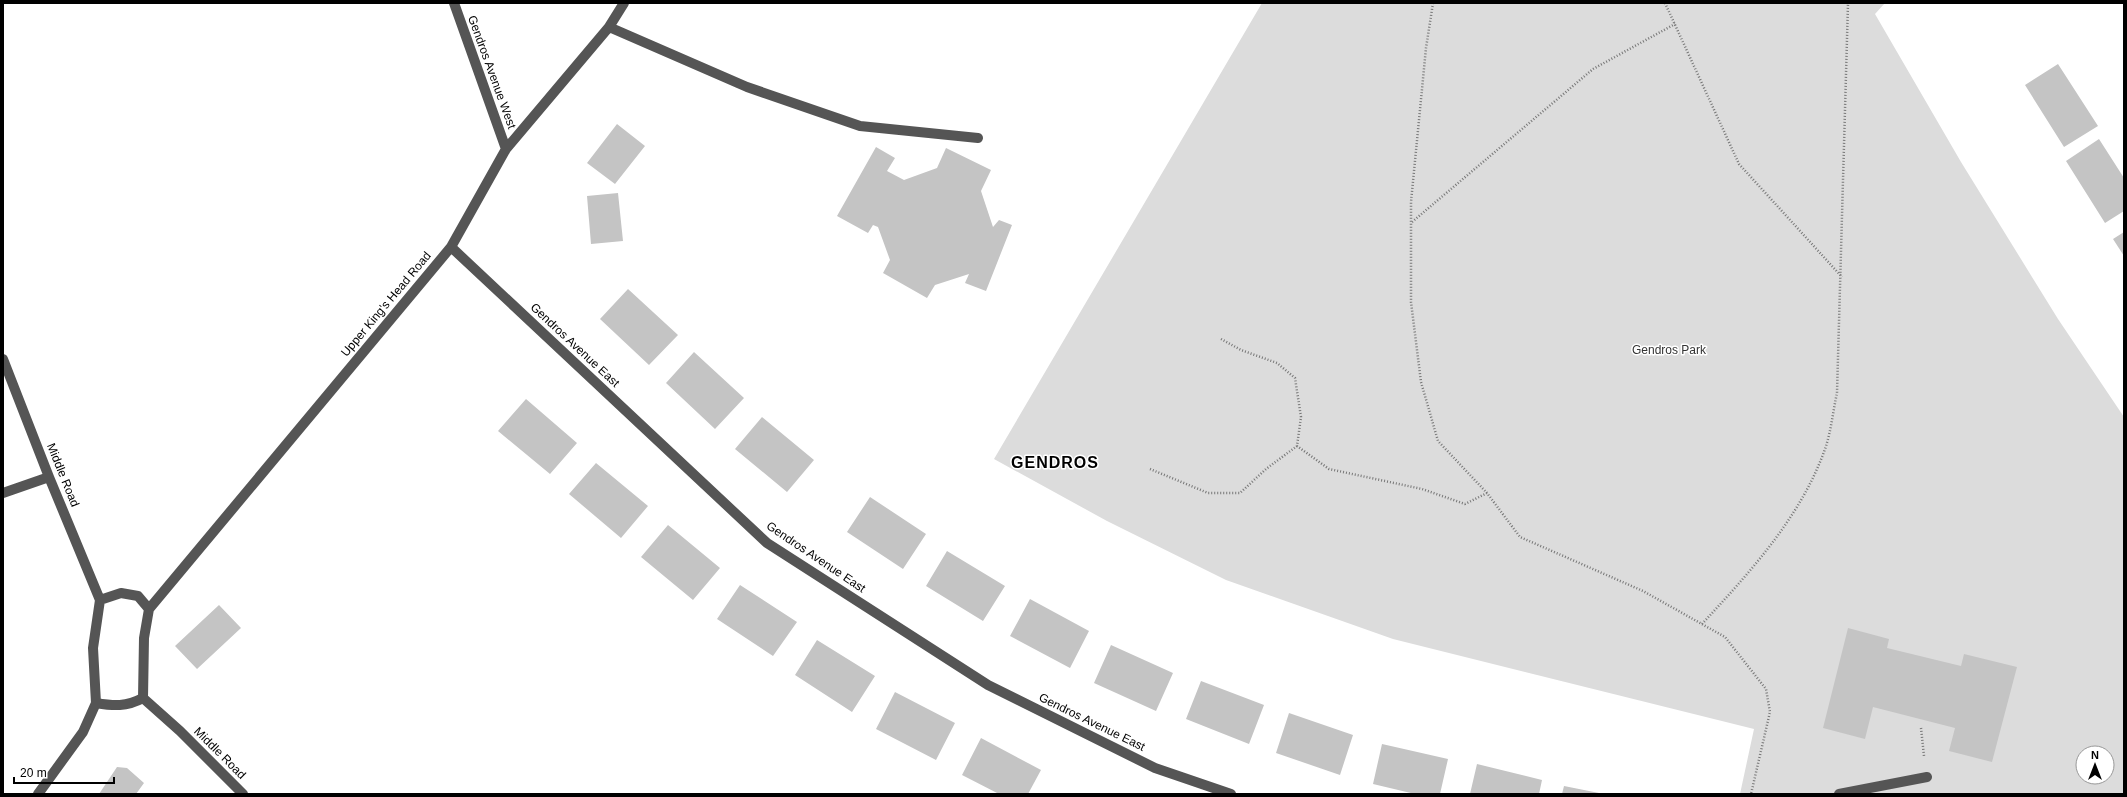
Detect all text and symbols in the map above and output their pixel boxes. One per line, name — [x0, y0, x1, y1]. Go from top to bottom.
street label: Gendros Avenue West — [465, 13, 519, 131]
street label: Upper King's Head Road — [338, 249, 434, 359]
street label: Gendros Avenue East — [528, 300, 623, 390]
park label: Gendros Park — [1632, 343, 1707, 357]
street label: Middle Road — [44, 441, 82, 509]
district label: GENDROS — [1011, 454, 1099, 471]
street label: Gendros Avenue East — [764, 519, 869, 596]
street label: Gendros Avenue East — [1037, 690, 1148, 754]
street label: Middle Road — [191, 724, 249, 782]
north arrow — [2075, 745, 2115, 785]
text: N — [2091, 749, 2099, 761]
scale bar — [14, 759, 114, 785]
text: 20 m — [20, 766, 47, 780]

